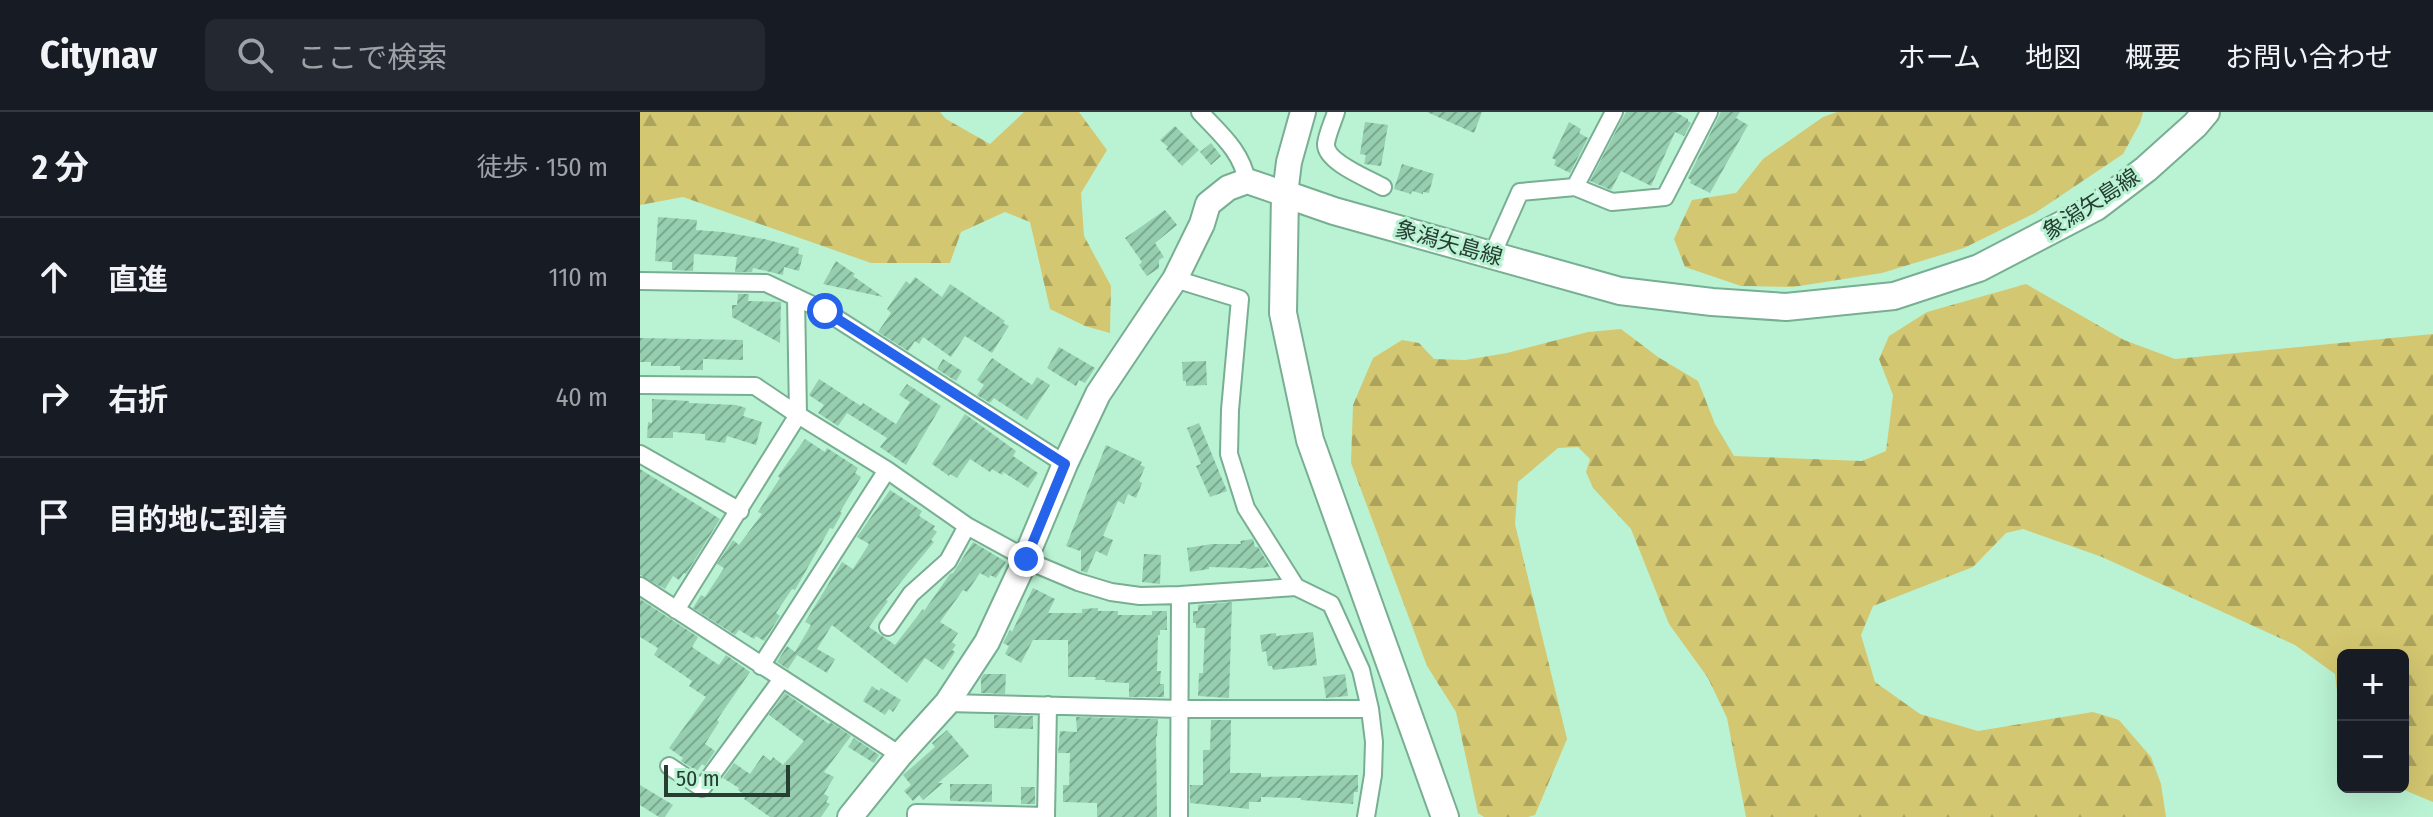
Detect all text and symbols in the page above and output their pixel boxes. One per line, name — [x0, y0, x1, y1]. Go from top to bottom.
search box — [205, 19, 765, 91]
text: Citynav — [40, 32, 157, 78]
icon: search — [233, 33, 277, 77]
text: ここで検索 — [297, 40, 447, 76]
text: ホーム — [1898, 41, 1981, 74]
text: 地図 — [2025, 41, 2081, 74]
text: 概要 — [2125, 41, 2181, 74]
text: お問い合わせ — [2225, 41, 2393, 74]
text: 2 分 — [32, 147, 89, 188]
text: 徒歩 · 150 m — [477, 152, 608, 183]
street label: 象潟矢島線 — [2038, 163, 2144, 245]
street label: 象潟矢島線 — [1392, 215, 1506, 271]
icon: ahead — [32, 255, 76, 299]
text: 直進 — [108, 262, 168, 298]
text: 110 m — [548, 262, 608, 293]
route start — [807, 293, 843, 329]
icon: right — [32, 375, 76, 419]
text: 右折 — [108, 382, 168, 418]
text: 40 m — [556, 382, 608, 413]
icon: arrive — [32, 495, 76, 539]
text: 目的地に到着 — [108, 502, 288, 538]
route end — [1008, 541, 1044, 577]
map controls — [2337, 649, 2409, 793]
button: + — [2337, 649, 2409, 721]
button: − — [2337, 721, 2409, 793]
scale bar — [664, 761, 790, 797]
text: 50 m — [676, 765, 720, 792]

